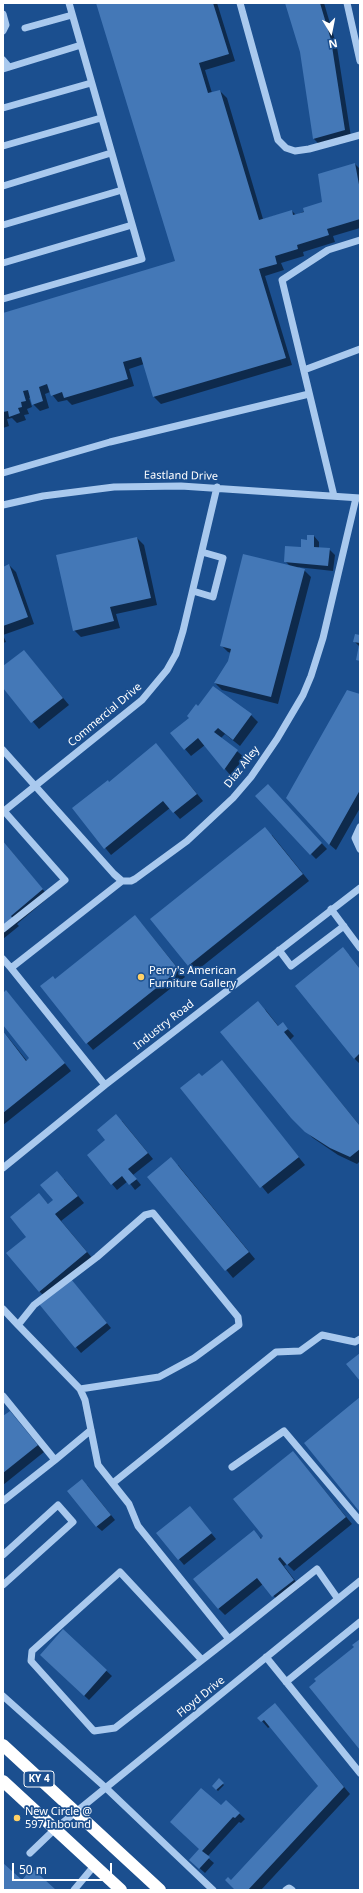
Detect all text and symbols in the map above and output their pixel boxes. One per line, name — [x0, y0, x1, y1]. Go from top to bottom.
north arrow — [311, 12, 351, 52]
text: N — [327, 36, 339, 52]
street label: Eastland Drive — [144, 469, 218, 483]
street label: Commercial Drive — [66, 680, 144, 750]
street label: Diaz Alley — [222, 743, 262, 791]
place label: Perry's American Furniture Gallery — [149, 964, 236, 990]
marker: Perry's American Furniture Gallery — [136, 972, 146, 982]
street label: Industry Road — [131, 997, 197, 1053]
street label: Floyd Drive — [175, 1674, 227, 1720]
road number: KY 4 — [24, 1771, 54, 1787]
place label: New Circle @ 597 Inbound — [25, 1805, 92, 1831]
marker: New Circle @ 597 Inbound — [12, 1813, 22, 1823]
scale bar — [14, 1855, 114, 1881]
text: 50 m — [19, 1861, 47, 1878]

